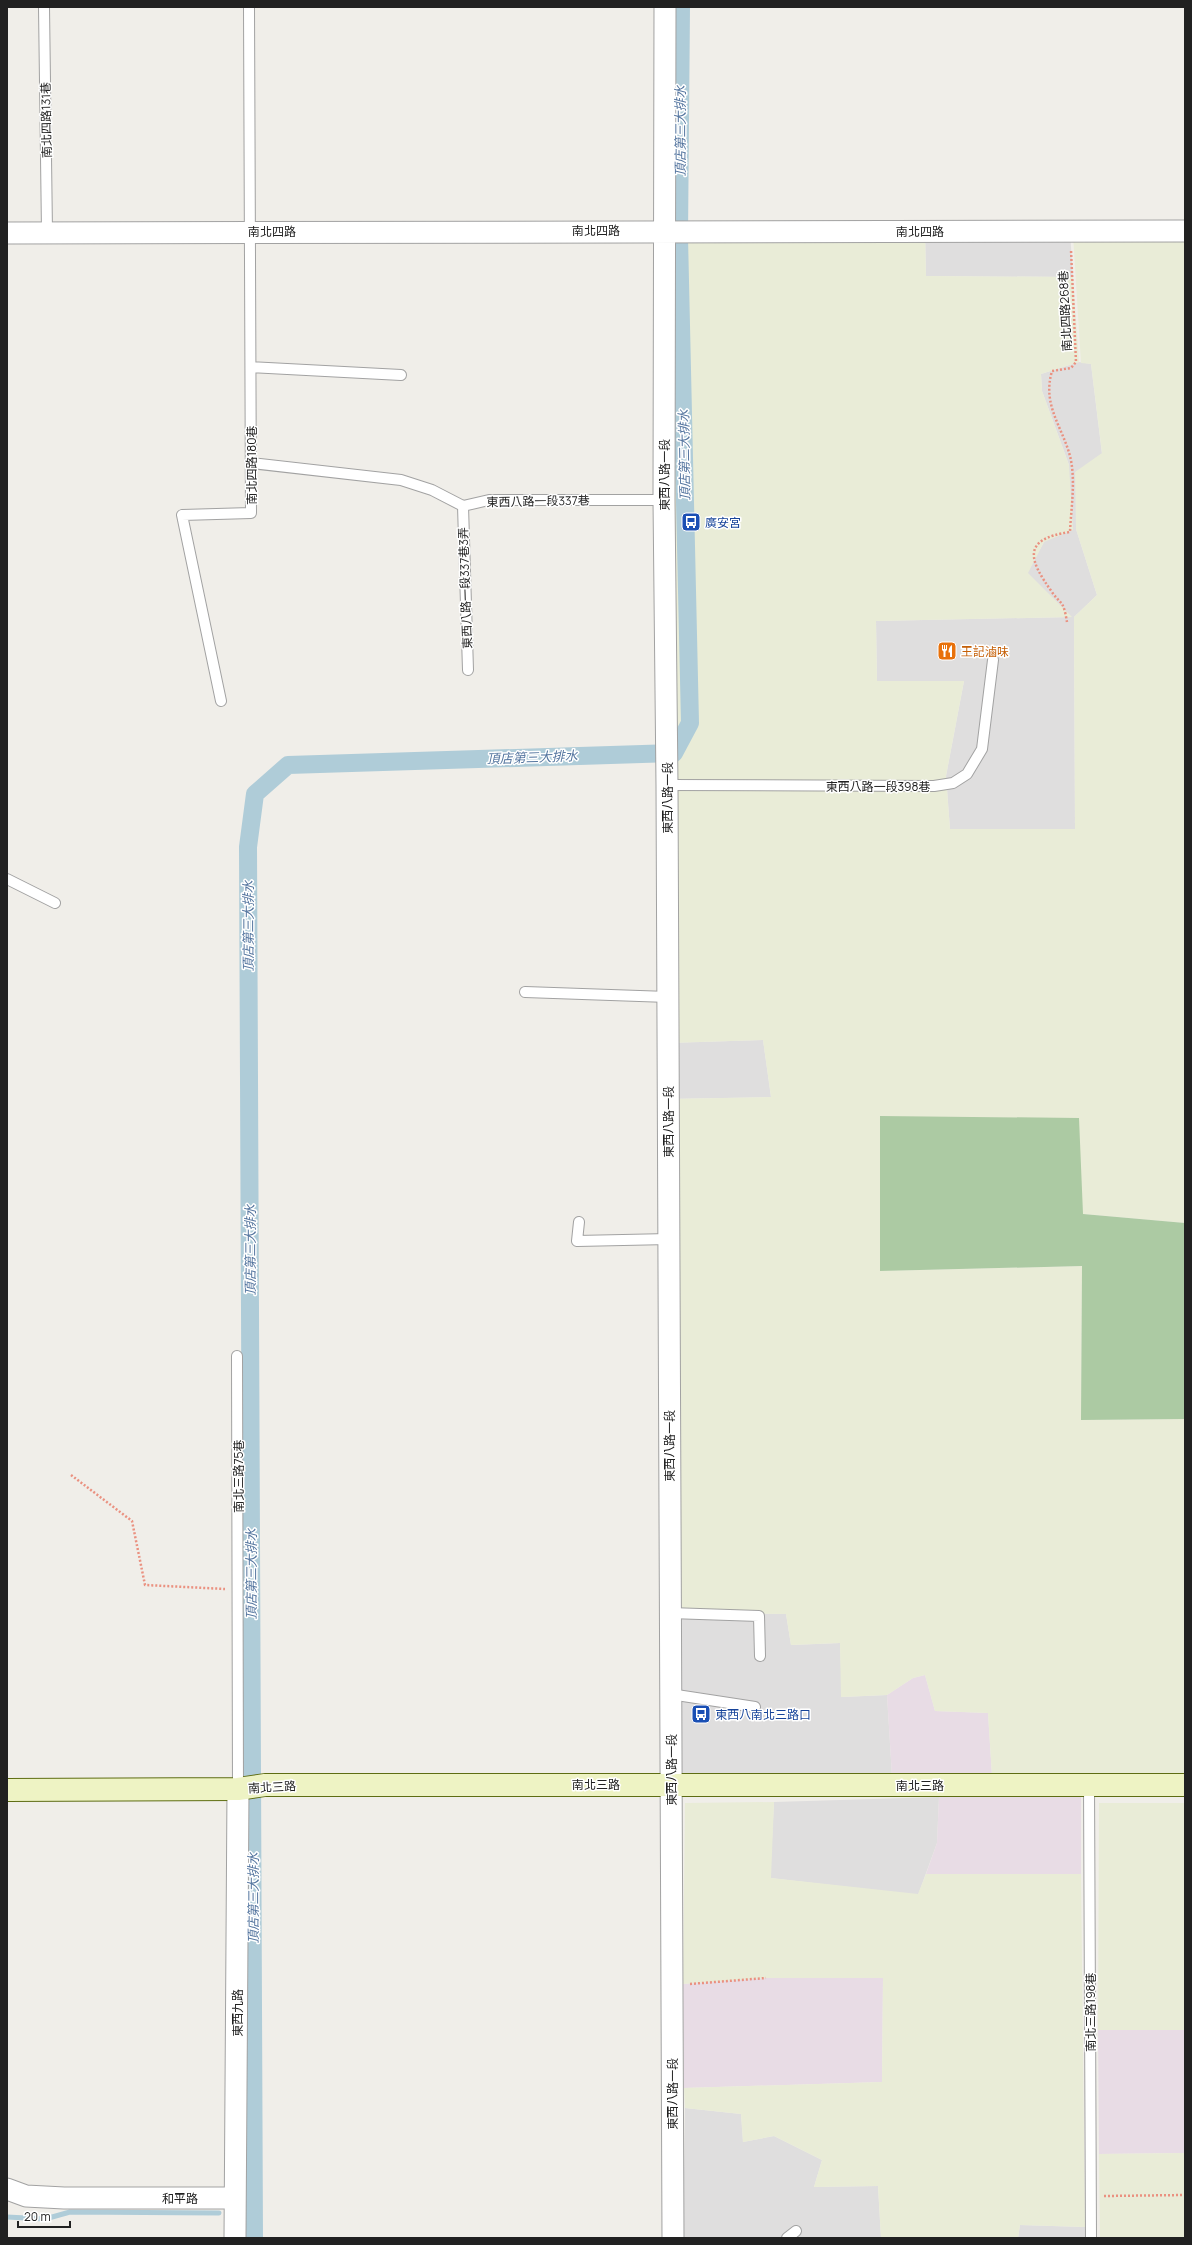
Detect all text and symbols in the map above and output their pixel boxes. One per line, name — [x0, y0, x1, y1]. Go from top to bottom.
street label: 南北四路131巷 — [37, 82, 55, 158]
water label: 頂店第三大排水 — [671, 85, 689, 177]
street label: 南北四路 — [572, 222, 620, 239]
street label: 南北四路 — [248, 223, 296, 240]
street label: 南北四路 — [896, 223, 944, 240]
street label: 南北四路268巷 — [1054, 270, 1076, 352]
water label: 頂店第三大排水 — [674, 408, 694, 501]
street label: 南北四路180巷 — [243, 426, 260, 504]
street label: 東西八路一段 — [656, 439, 673, 511]
street label: 東西八路一段337巷 — [486, 492, 590, 510]
bus stop icon: 廣安宮 — [680, 511, 702, 533]
place label: 廣安宮 — [705, 514, 741, 531]
street label: 東西八路一段337巷3弄 — [454, 527, 476, 649]
restaurant icon: 王記滷味 — [936, 640, 958, 662]
place label: 王記滷味 — [961, 643, 1009, 660]
water label: 頂店第三大排水 — [486, 746, 579, 768]
street label: 東西八路一段 — [659, 762, 676, 834]
street label: 東西八路一段398巷 — [825, 778, 931, 795]
water label: 頂店第三大排水 — [239, 880, 257, 972]
street label: 東西八路一段 — [660, 1086, 677, 1158]
water label: 頂店第三大排水 — [241, 1204, 259, 1296]
street label: 東西八路一段 — [661, 1410, 678, 1482]
street label: 南北三路75巷 — [230, 1440, 247, 1512]
water label: 頂店第三大排水 — [242, 1528, 260, 1620]
bus stop icon: 東西八南北三路口 — [690, 1703, 712, 1725]
place label: 東西八南北三路口 — [715, 1706, 811, 1723]
street label: 東西八路一段 — [663, 1734, 680, 1806]
street label: 南北三路 — [572, 1776, 620, 1793]
street label: 南北三路 — [248, 1777, 296, 1797]
street label: 南北三路 — [896, 1777, 944, 1794]
water label: 頂店第三大排水 — [244, 1852, 262, 1944]
street label: 南北三路198巷 — [1082, 1972, 1099, 2052]
street label: 東西九路 — [229, 1989, 246, 2037]
street label: 東西八路一段 — [664, 2058, 681, 2130]
street label: 和平路 — [162, 2190, 198, 2207]
scale bar — [18, 2203, 70, 2229]
text: 20 m — [24, 2208, 51, 2225]

